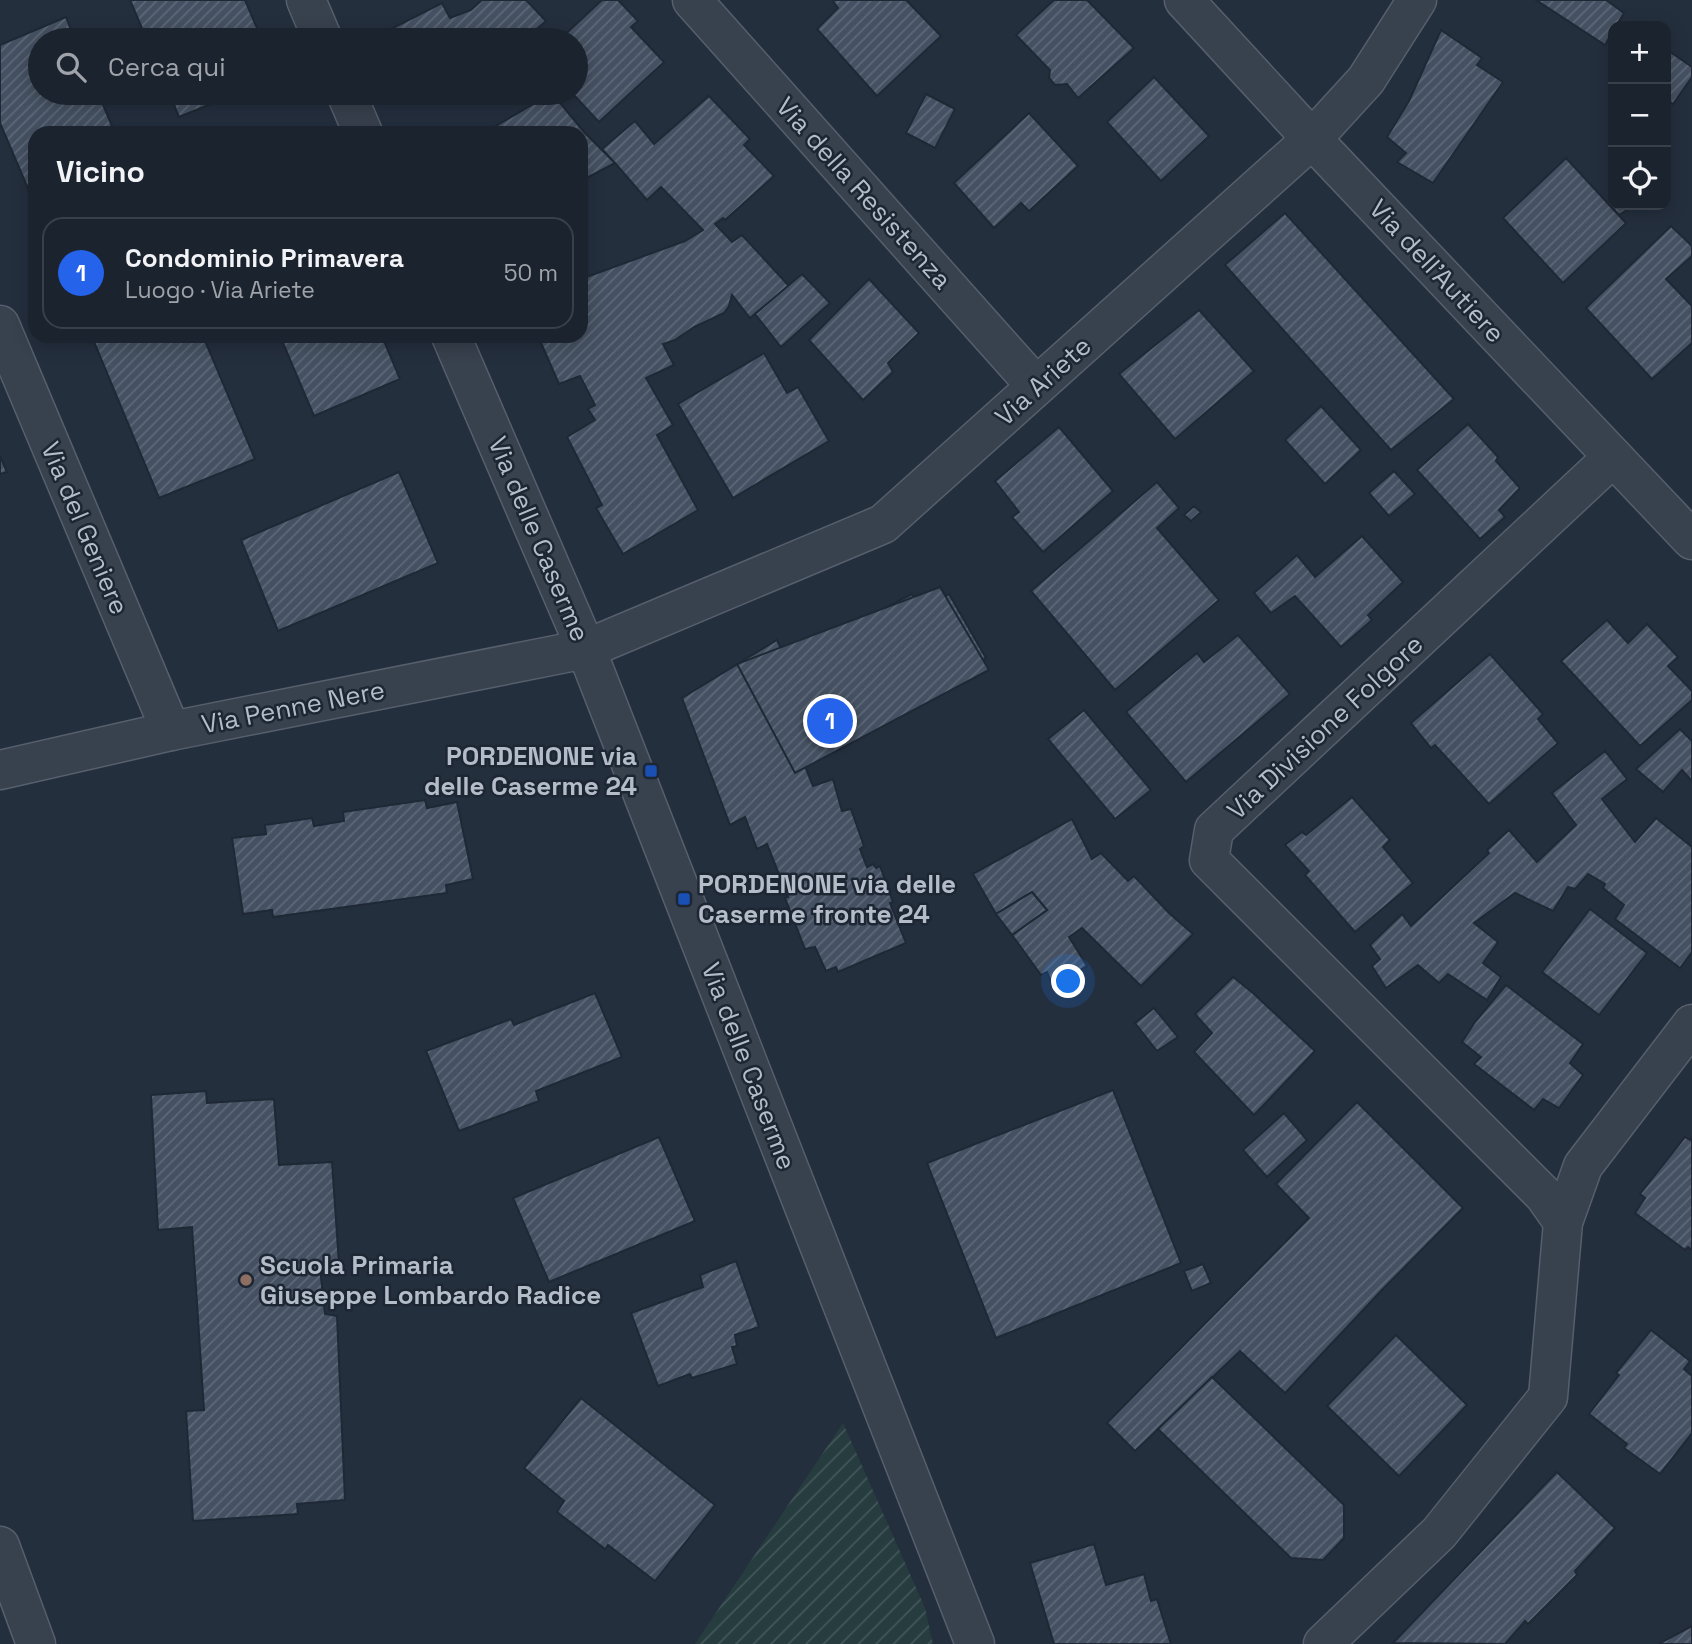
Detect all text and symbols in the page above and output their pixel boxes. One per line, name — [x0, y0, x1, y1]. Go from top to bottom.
map controls — [1608, 21, 1671, 210]
button: + — [1608, 21, 1671, 84]
search box — [28, 28, 588, 105]
icon: search — [52, 48, 90, 86]
text: Cerca qui — [108, 50, 226, 84]
button: − — [1608, 84, 1671, 147]
street label: Via della Resistenza — [769, 90, 959, 296]
button: locate — [1608, 147, 1671, 210]
text: Vicino — [56, 152, 145, 191]
street label: Via dell'Autiere — [1362, 192, 1512, 350]
text: Condominio Primavera — [125, 241, 404, 275]
text: 1 — [76, 258, 86, 288]
text: 50 m — [504, 258, 558, 288]
text: Luogo · Via Ariete — [125, 275, 315, 305]
street label: Via Ariete — [988, 329, 1098, 433]
street label: Via delle Caserme — [481, 431, 597, 647]
street label: Via del Geniere — [33, 437, 137, 619]
street label: Via Divisione Folgore — [1220, 627, 1430, 827]
street label: Via Penne Nere — [198, 673, 388, 741]
pin: 1 — [807, 695, 853, 747]
place label: PORDENONE via delle Caserme 24 — [424, 739, 637, 803]
marker: PORDENONE via delle Caserme 24 — [643, 763, 659, 779]
place label: PORDENONE via delle Caserme fronte 24 — [698, 867, 956, 931]
marker: PORDENONE via delle Caserme fronte 24 — [676, 891, 692, 907]
street label: Via delle Caserme — [694, 958, 804, 1174]
your location — [1051, 964, 1085, 998]
place label: Scuola Primaria Giuseppe Lombardo Radice — [260, 1248, 601, 1312]
marker: Scuola Primaria Giuseppe Lombardo Radice — [238, 1272, 254, 1288]

